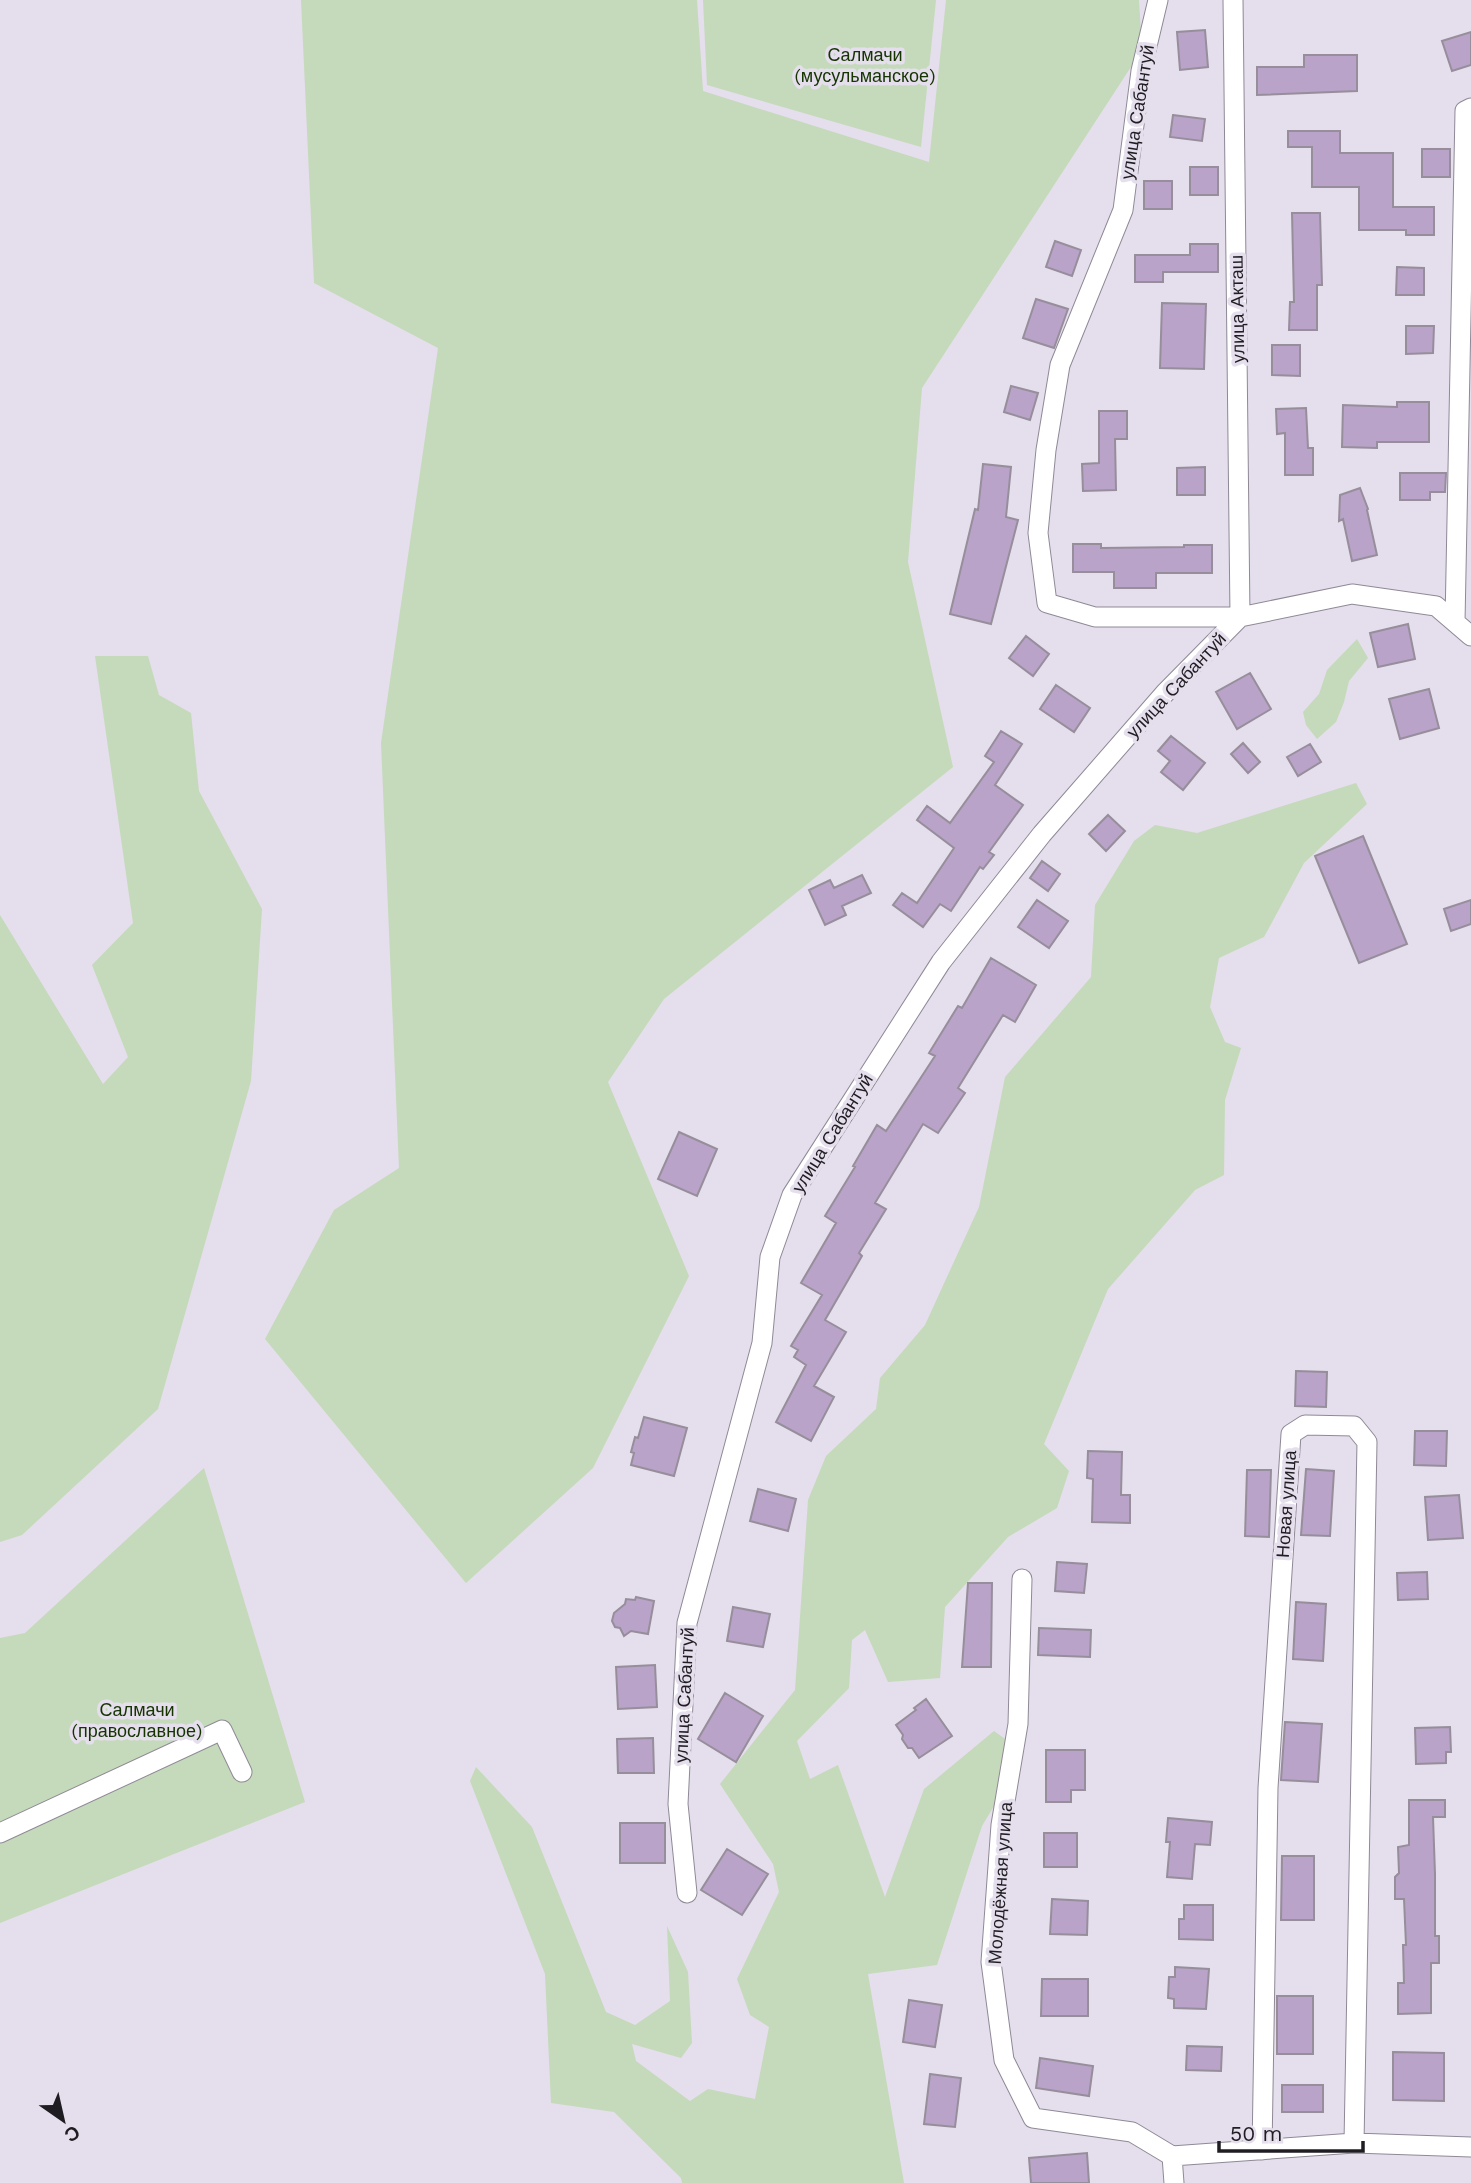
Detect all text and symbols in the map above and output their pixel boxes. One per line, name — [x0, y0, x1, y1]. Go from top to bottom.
street label: улица Сабантуй — [1116, 43, 1158, 181]
park label: Салмачи (мусульманское) — [795, 44, 935, 86]
street label: улица Акташ — [1226, 255, 1248, 363]
street label: улица Сабантуй — [1122, 628, 1230, 742]
street label: улица Сабантуй — [787, 1070, 877, 1196]
street label: Новая улица — [1272, 1449, 1300, 1558]
street label: улица Сабантуй — [670, 1626, 698, 1764]
park label: Салмачи (православное) — [72, 1699, 202, 1741]
street label: Молодёжная улица — [984, 1800, 1016, 1965]
north arrow — [28, 2085, 98, 2155]
scale bar — [1219, 2110, 1362, 2154]
text: С — [60, 2120, 84, 2147]
text: 50 m — [1230, 2121, 1282, 2146]

